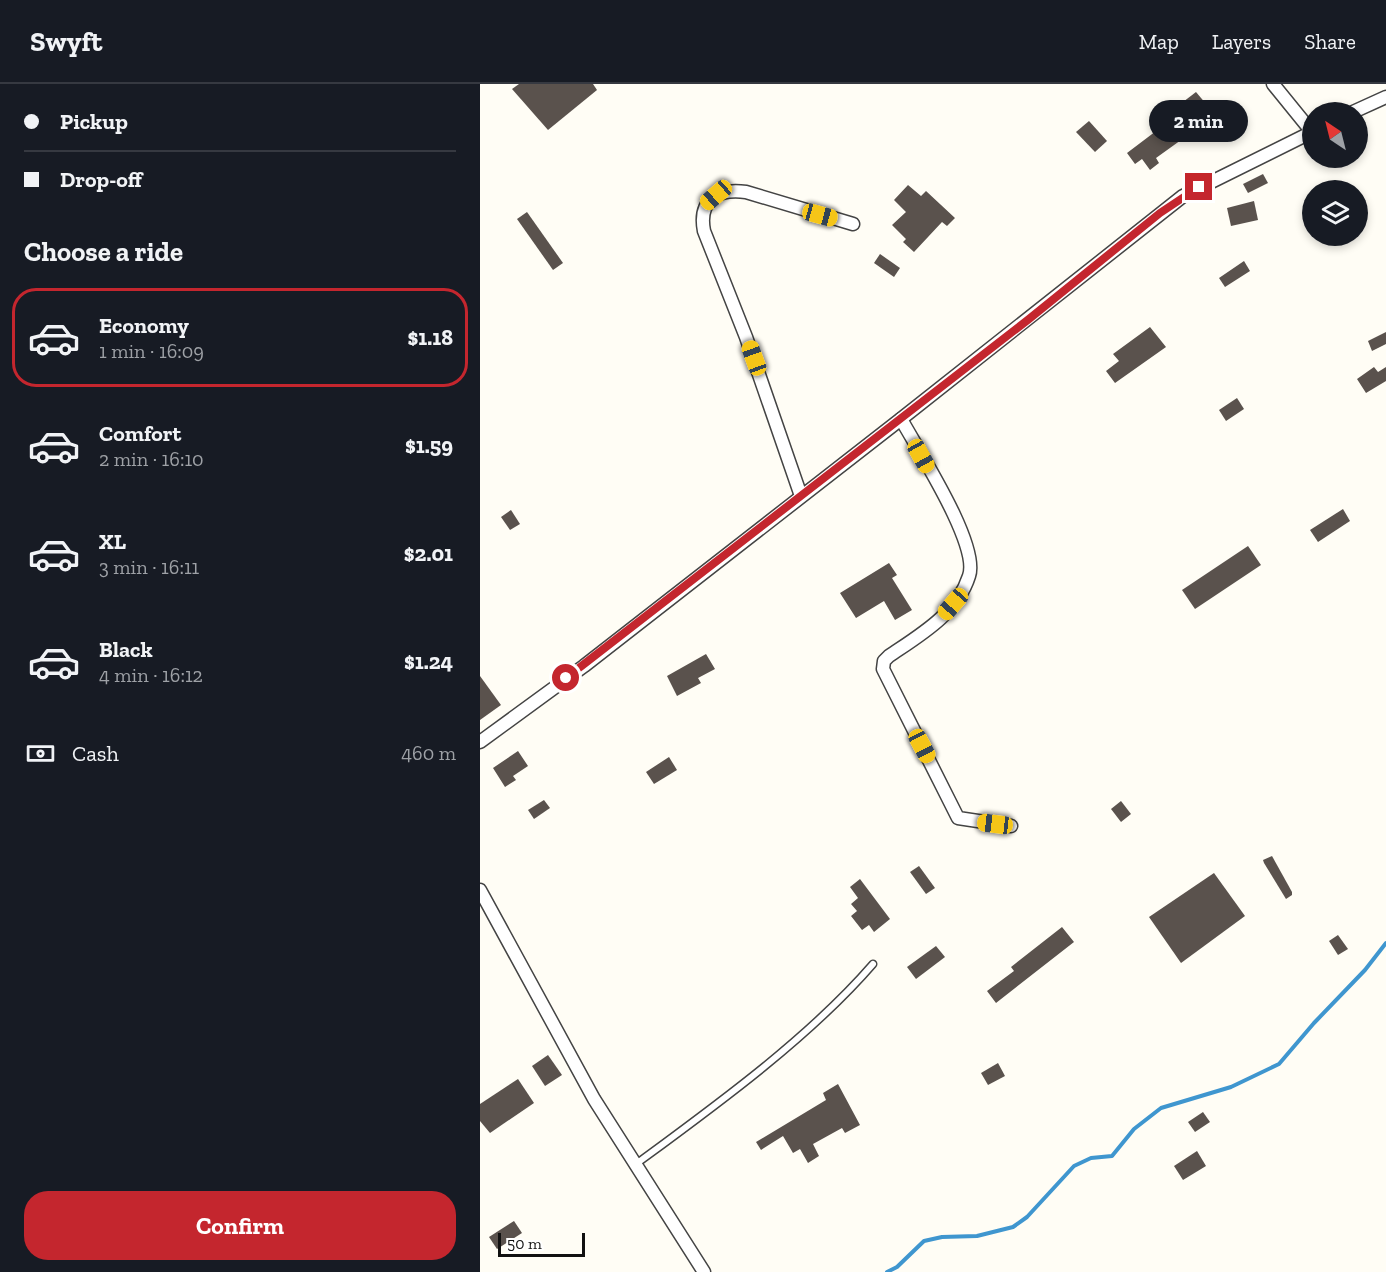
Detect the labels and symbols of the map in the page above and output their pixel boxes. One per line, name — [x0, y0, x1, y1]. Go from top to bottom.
callout: 2 min — [1150, 100, 1248, 142]
north arrow — [1302, 102, 1368, 168]
route end — [1185, 173, 1212, 200]
car — [697, 176, 735, 214]
car — [800, 202, 840, 228]
car — [739, 338, 769, 378]
car — [904, 436, 938, 476]
car — [934, 585, 972, 623]
route start — [552, 664, 579, 691]
car — [906, 726, 938, 766]
car — [976, 813, 1014, 835]
scale bar — [498, 1230, 585, 1258]

